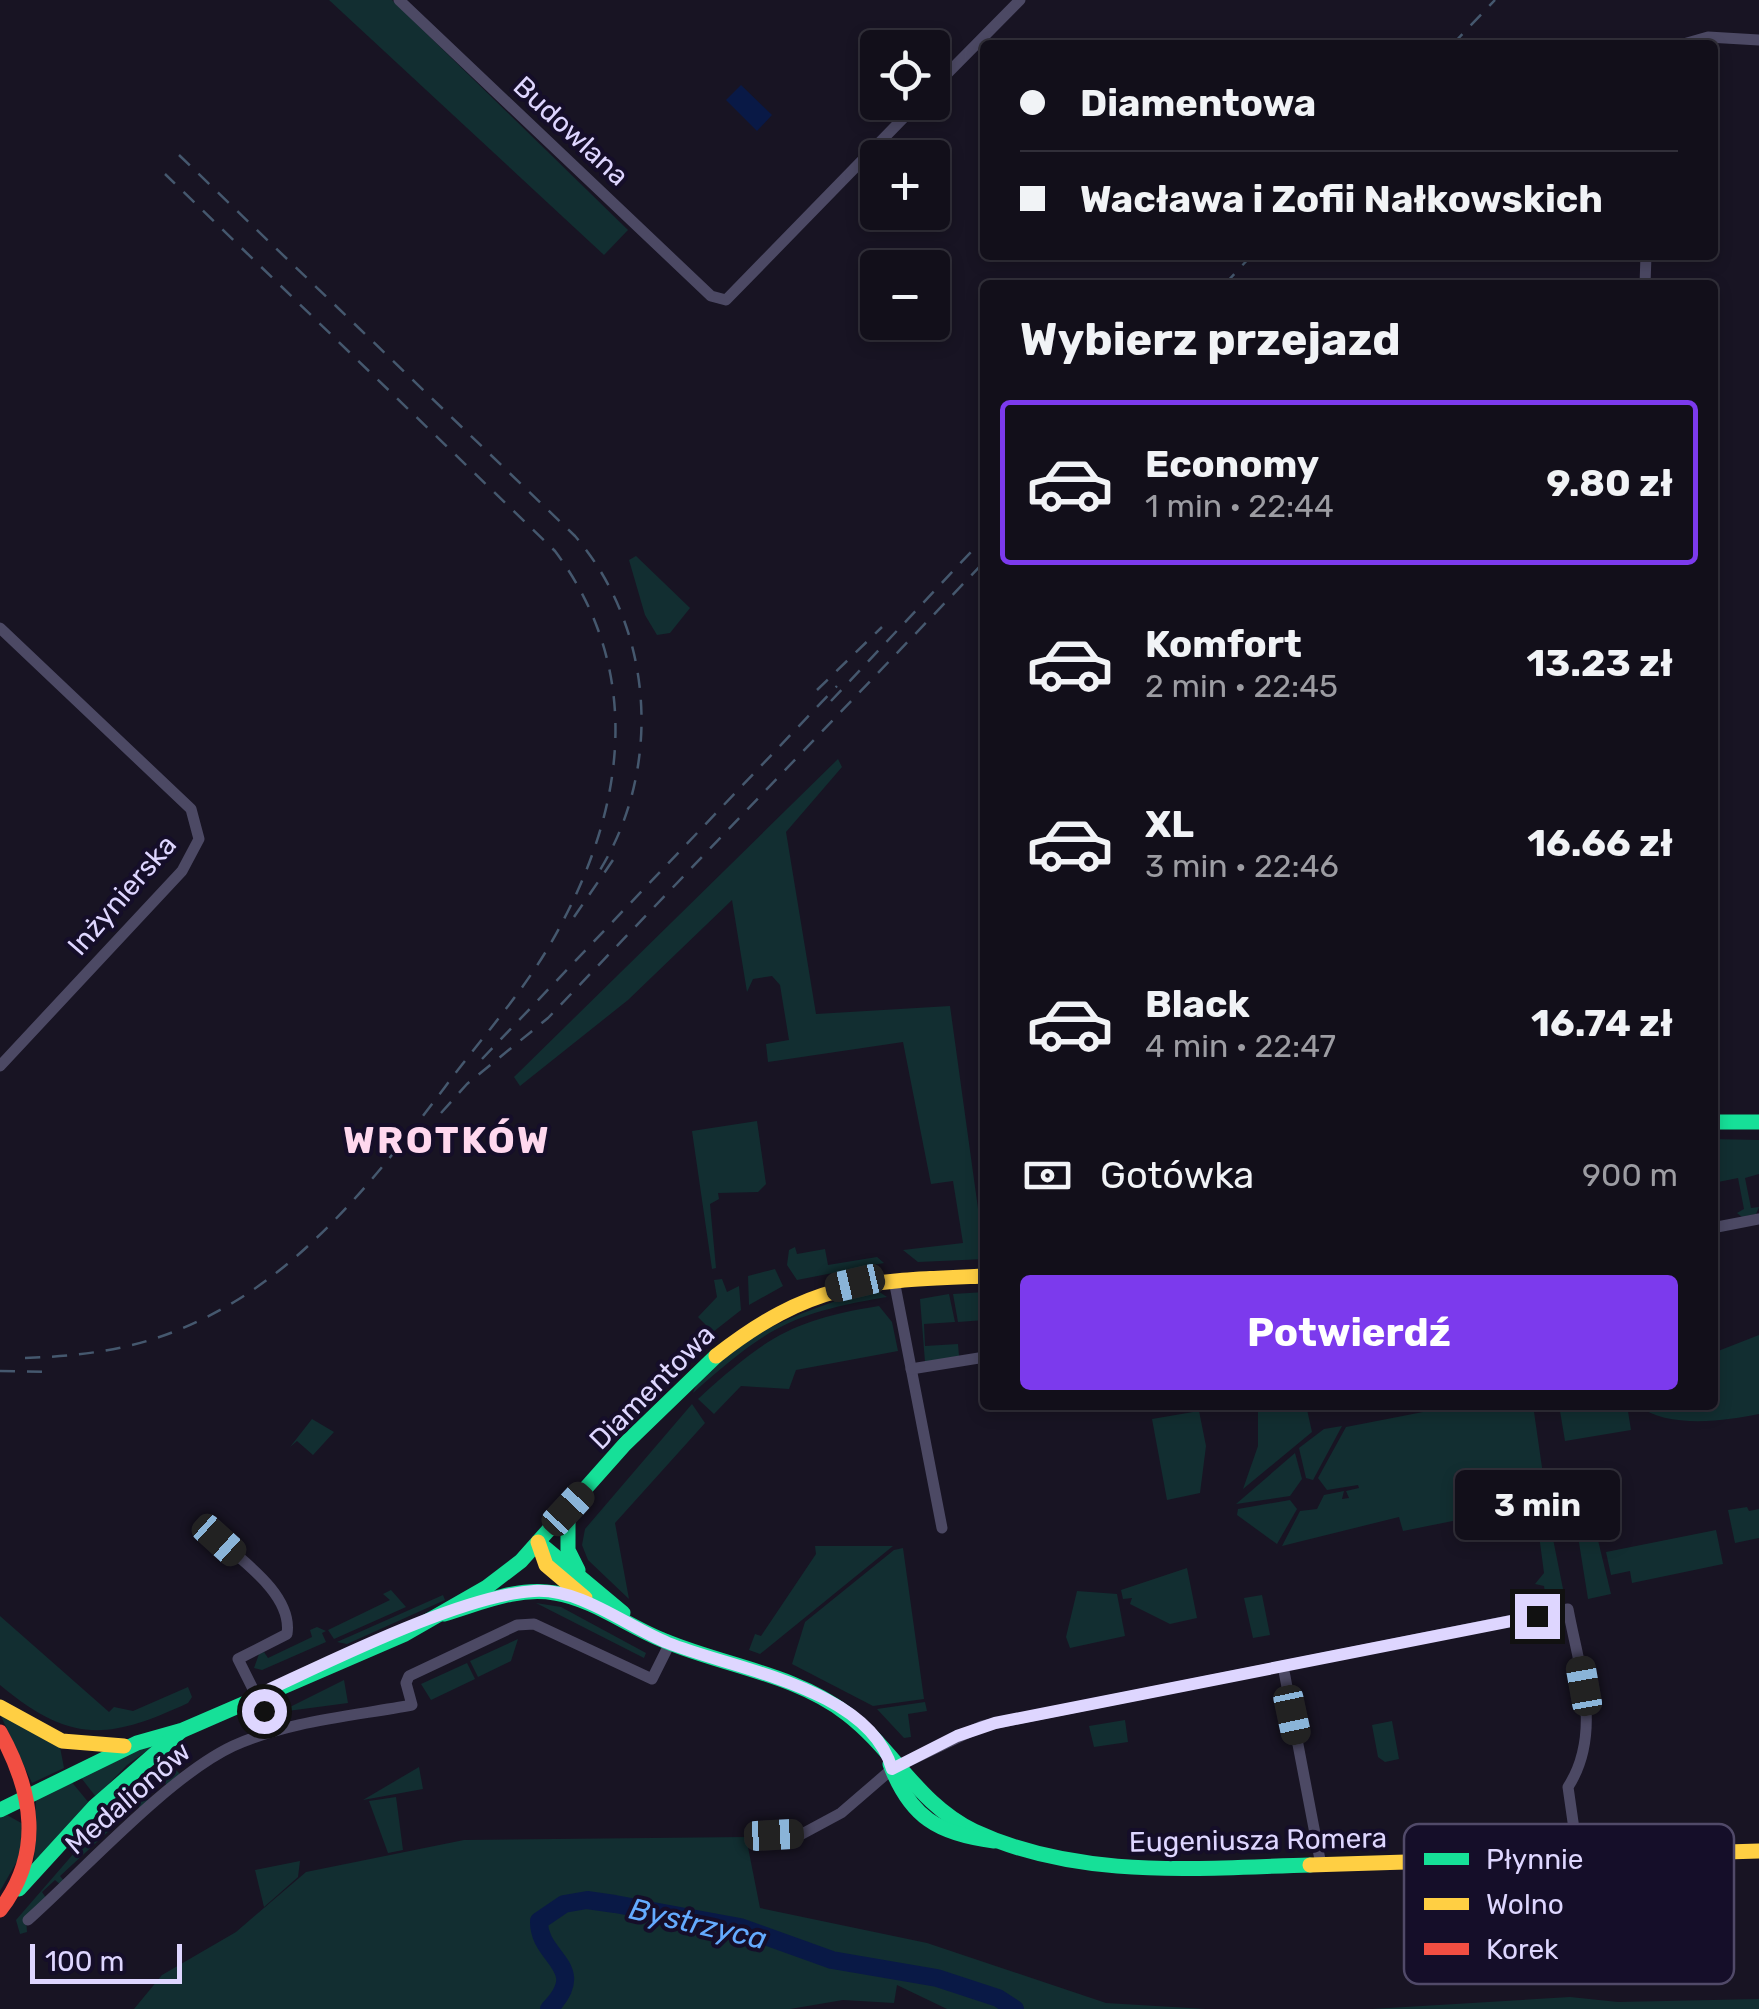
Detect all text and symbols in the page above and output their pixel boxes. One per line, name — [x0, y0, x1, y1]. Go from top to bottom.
map controls — [860, 30, 950, 340]
button: locate — [860, 30, 950, 120]
street label: Budowlana — [507, 69, 635, 193]
text: Diamentowa — [1080, 80, 1316, 126]
button: + — [860, 140, 950, 230]
text: Wacława i Zofii Nałkowskich — [1080, 176, 1603, 222]
button: − — [860, 250, 950, 340]
text: Wybierz przejazd — [1020, 313, 1401, 366]
icon: car — [1025, 438, 1115, 528]
text: Economy — [1145, 441, 1319, 487]
text: 9.80 zł — [1546, 460, 1673, 506]
text: 1 min · 22:44 — [1145, 487, 1334, 525]
icon: car — [1025, 618, 1115, 708]
text: Komfort — [1145, 621, 1302, 667]
text: 13.23 zł — [1526, 640, 1673, 686]
text: 2 min · 22:45 — [1145, 667, 1338, 705]
icon: car — [1025, 798, 1115, 888]
text: XL — [1145, 801, 1194, 847]
text: 16.66 zł — [1527, 820, 1673, 866]
street label: Inżynierska — [61, 828, 183, 962]
text: 3 min · 22:46 — [1145, 847, 1339, 885]
icon: car — [1025, 978, 1115, 1068]
text: Black — [1145, 981, 1250, 1027]
text: 16.74 zł — [1531, 1000, 1673, 1046]
text: 4 min · 22:47 — [1145, 1027, 1336, 1065]
district label: WROTKÓW — [343, 1117, 551, 1163]
icon: cash — [1020, 1148, 1075, 1203]
text: Gotówka — [1100, 1152, 1254, 1198]
text: 900 m — [1582, 1156, 1678, 1194]
car — [822, 1262, 888, 1304]
button: Potwierdź — [1020, 1275, 1678, 1390]
street label: Diamentowa — [583, 1318, 721, 1456]
callout: 3 min — [1454, 1471, 1620, 1541]
car — [537, 1477, 599, 1541]
text: 3 min — [1494, 1486, 1581, 1524]
car — [187, 1509, 251, 1571]
route end — [1515, 1594, 1560, 1639]
car — [1564, 1654, 1604, 1718]
car — [1271, 1683, 1313, 1747]
route start — [242, 1689, 287, 1734]
street label: Medalionów — [59, 1735, 197, 1861]
car — [743, 1818, 805, 1852]
street label: Eugeniusza Romera — [1129, 1821, 1387, 1859]
legend — [1404, 1824, 1734, 1984]
text: Płynnie — [1486, 1843, 1584, 1876]
text: Wolno — [1486, 1888, 1564, 1921]
water label: Bystrzyca — [626, 1891, 770, 1957]
text: Korek — [1486, 1933, 1559, 1966]
scale bar — [30, 1939, 182, 1984]
text: 100 m — [45, 1945, 124, 1978]

